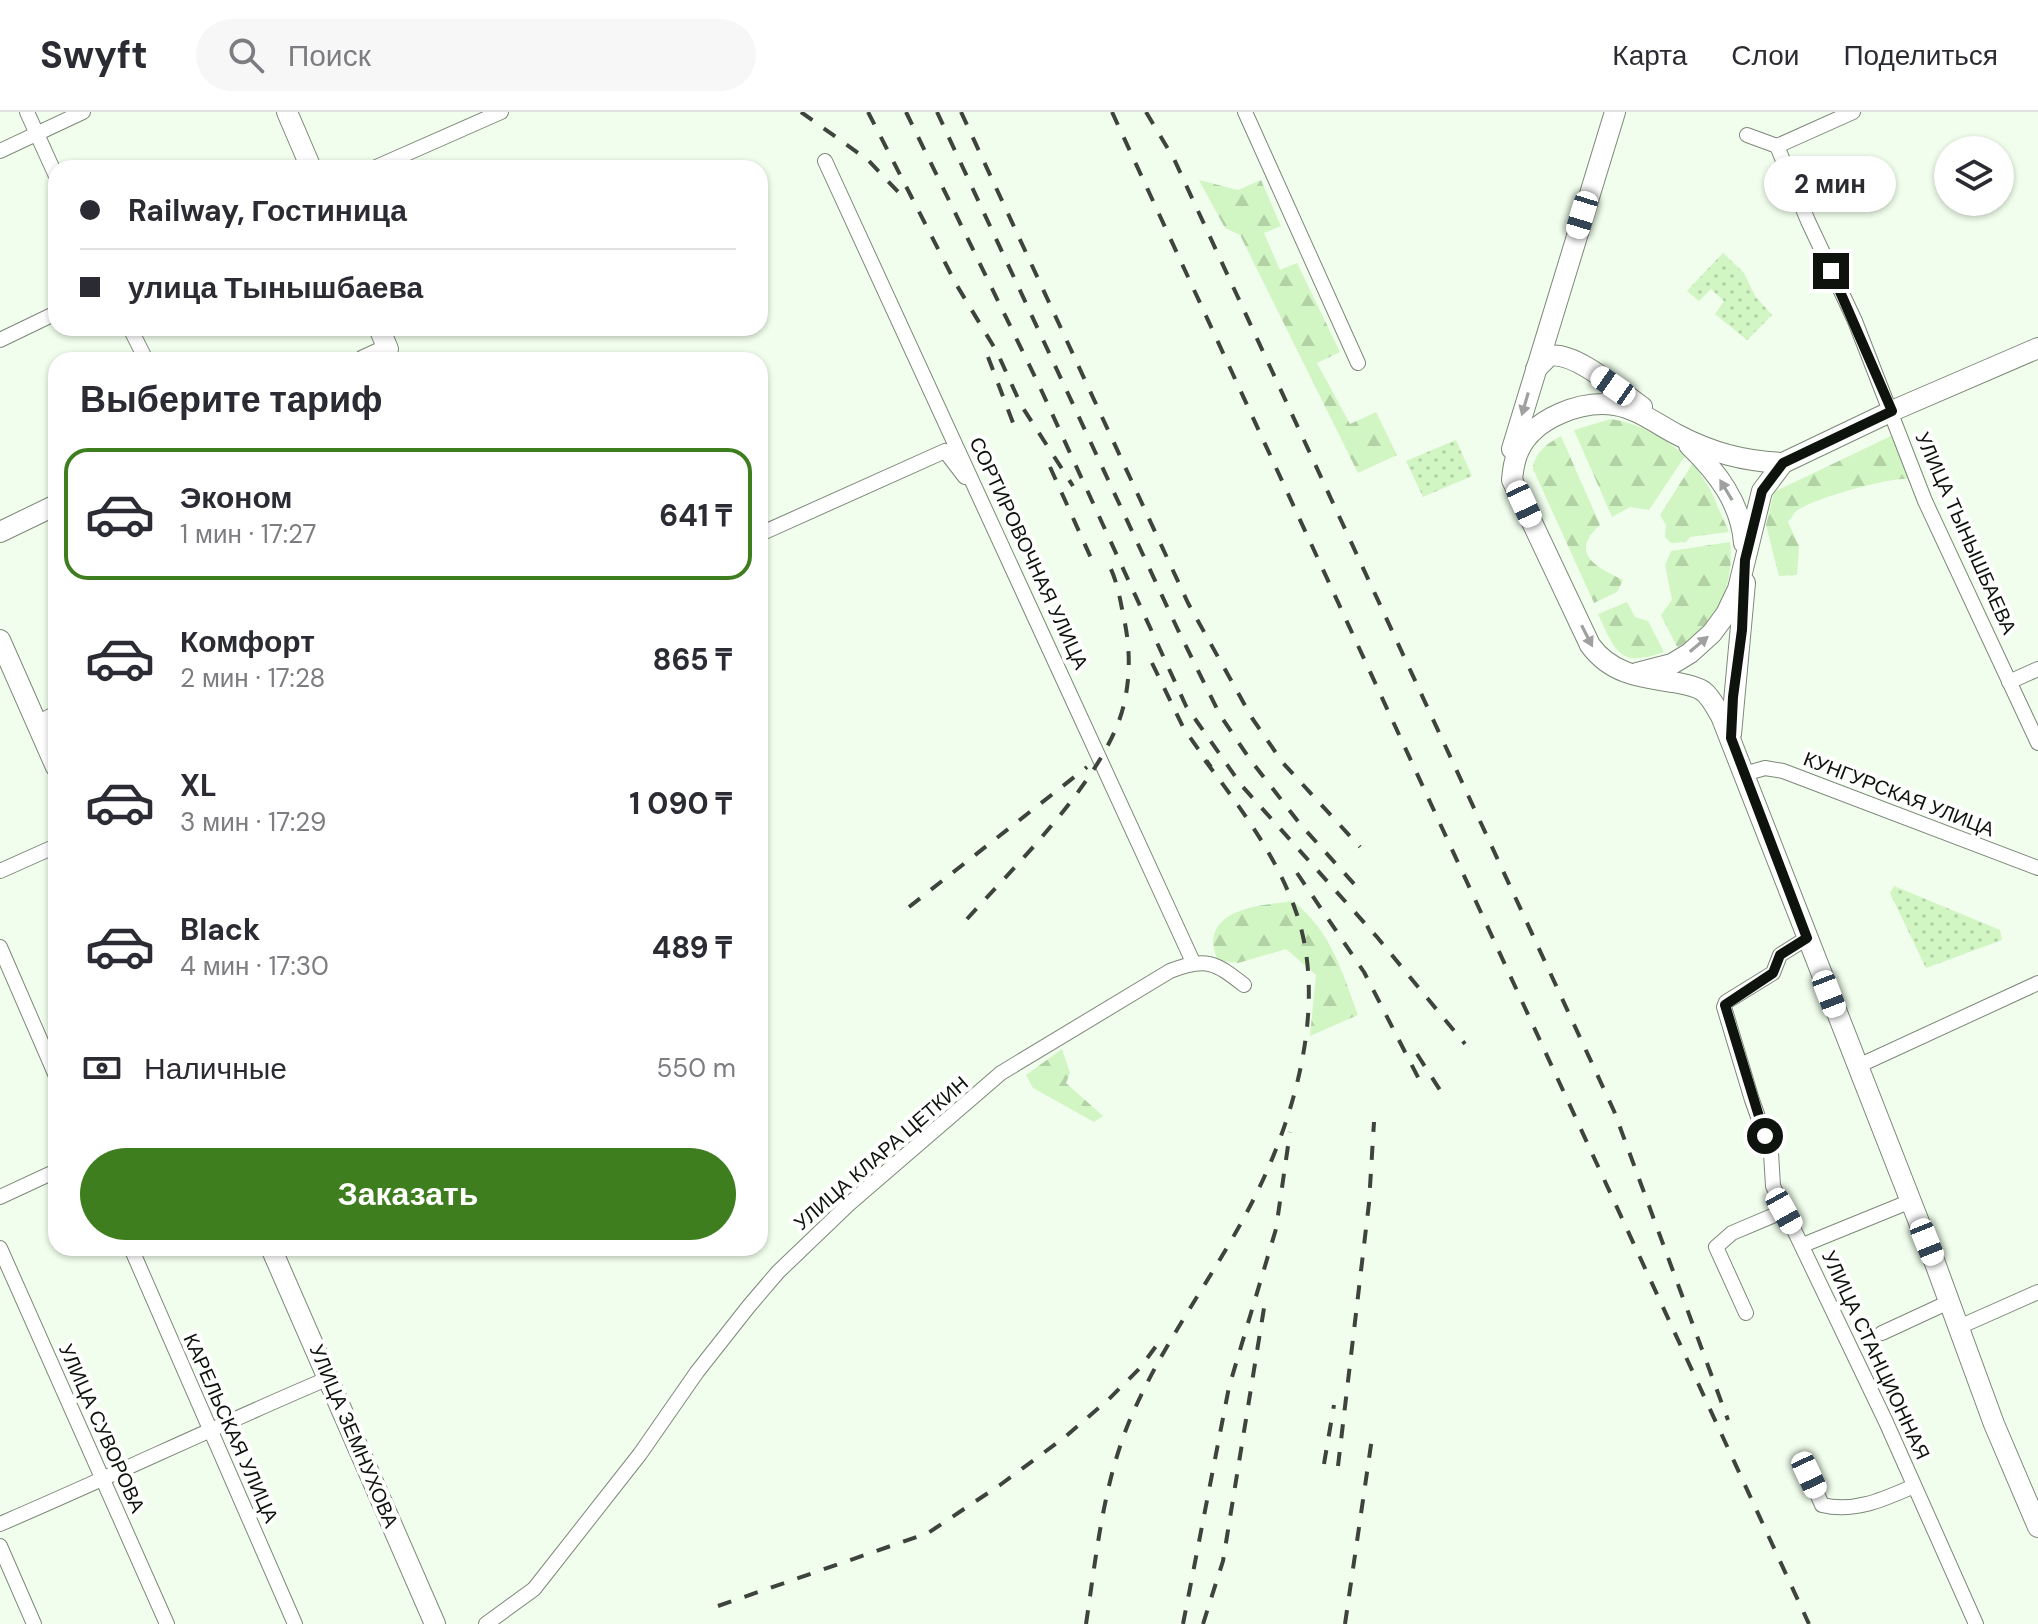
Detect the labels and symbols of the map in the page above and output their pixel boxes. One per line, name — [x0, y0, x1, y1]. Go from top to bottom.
callout: 2 мин — [1765, 155, 1897, 211]
car — [1564, 189, 1600, 241]
route end — [1813, 253, 1849, 289]
car — [1586, 362, 1640, 410]
one-way arrow — [1519, 391, 1531, 416]
street label: УЛИЦА ТЫНЫШБАЕВА — [1910, 428, 2023, 639]
street label: СОРТИРОВОЧНАЯ УЛИЦА — [964, 433, 1095, 674]
car — [1503, 477, 1545, 531]
one-way arrow — [1720, 479, 1734, 501]
one-way arrow — [1580, 625, 1593, 648]
one-way arrow — [1689, 636, 1709, 653]
street label: КУНГУРСКАЯ УЛИЦА — [1800, 746, 1999, 843]
car — [1809, 967, 1849, 1021]
street label: УЛИЦА КЛАРА ЦЕТКИН — [788, 1070, 974, 1236]
route start — [1747, 1118, 1783, 1154]
car — [1762, 1184, 1806, 1238]
car — [1907, 1215, 1947, 1269]
street label: УЛИЦА СТАНЦИОННАЯ — [1816, 1246, 1936, 1464]
street label: КАРЕЛЬСКАЯ УЛИЦА — [178, 1329, 285, 1527]
street label: УЛИЦА СУВОРОВА — [53, 1339, 151, 1517]
street label: УЛИЦА ЗЕМНУХОВА — [304, 1340, 405, 1532]
car — [1788, 1448, 1830, 1502]

